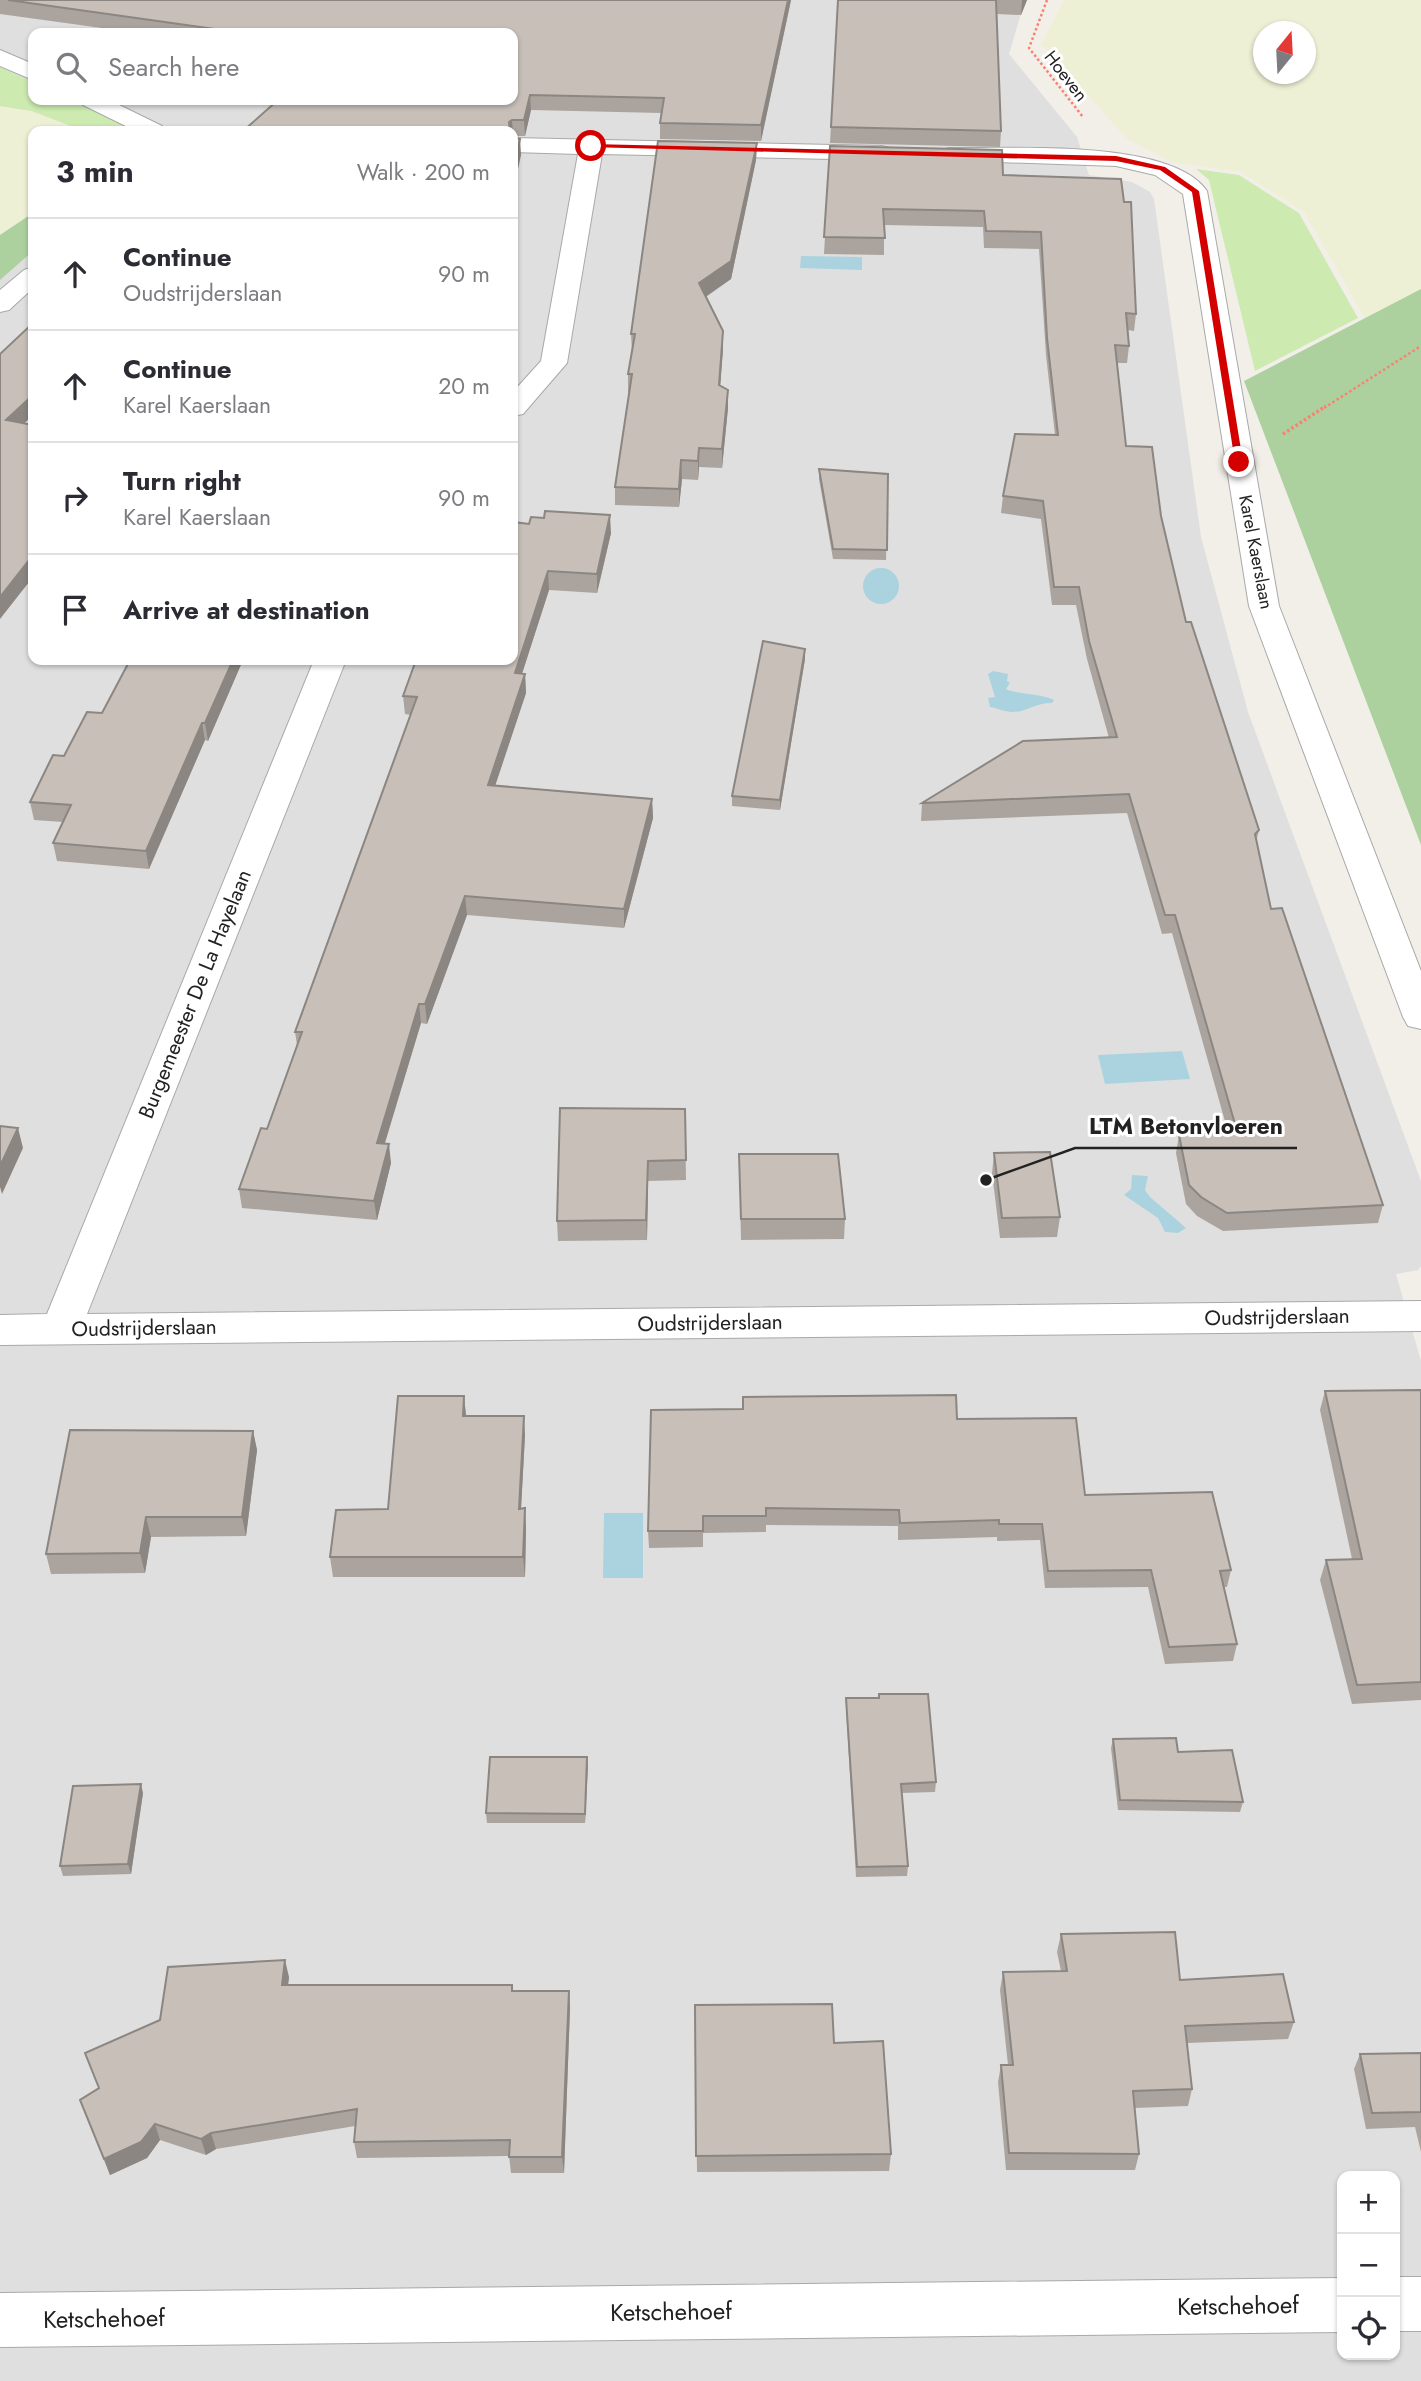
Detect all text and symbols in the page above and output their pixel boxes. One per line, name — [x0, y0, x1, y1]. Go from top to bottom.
north arrow — [1253, 21, 1316, 84]
search box — [28, 28, 518, 105]
street label: Hoeven — [1038, 45, 1094, 107]
icon: search — [52, 48, 90, 86]
text: Search here — [108, 48, 240, 86]
route start — [575, 130, 606, 161]
text: 3 min — [56, 150, 134, 193]
text: Walk · 200 m — [357, 155, 490, 189]
text: Continue — [123, 238, 232, 276]
icon: ahead — [56, 255, 94, 293]
text: 90 m — [438, 257, 490, 291]
text: Oudstrijderslaan — [123, 276, 282, 310]
text: Continue — [123, 350, 232, 388]
icon: ahead — [56, 367, 94, 405]
text: 20 m — [438, 369, 490, 403]
text: Karel Kaerslaan — [123, 388, 271, 422]
route end — [1223, 446, 1254, 477]
text: Turn right — [123, 462, 241, 500]
icon: right — [56, 479, 94, 517]
text: 90 m — [438, 481, 490, 515]
street label: Karel Kaerslaan — [1232, 493, 1280, 611]
text: Karel Kaerslaan — [123, 500, 271, 534]
icon: arrive — [56, 591, 94, 629]
text: Arrive at destination — [123, 591, 370, 629]
street label: Burgemeester De La Hayelaan — [131, 865, 259, 1123]
callout: LTM Betonvloeren — [1075, 1104, 1297, 1148]
text: LTM Betonvloeren — [1089, 1109, 1283, 1143]
street label: Oudstrijderslaan — [1204, 1301, 1350, 1333]
street label: Oudstrijderslaan — [637, 1307, 783, 1339]
street label: Oudstrijderslaan — [71, 1312, 217, 1344]
map controls — [1337, 2171, 1400, 2360]
button: + — [1337, 2171, 1400, 2234]
button: − — [1337, 2234, 1400, 2297]
street label: Ketschehoef — [1177, 2287, 1300, 2324]
street label: Ketschehoef — [610, 2293, 733, 2330]
button: locate — [1337, 2297, 1400, 2360]
street label: Ketschehoef — [43, 2300, 166, 2337]

